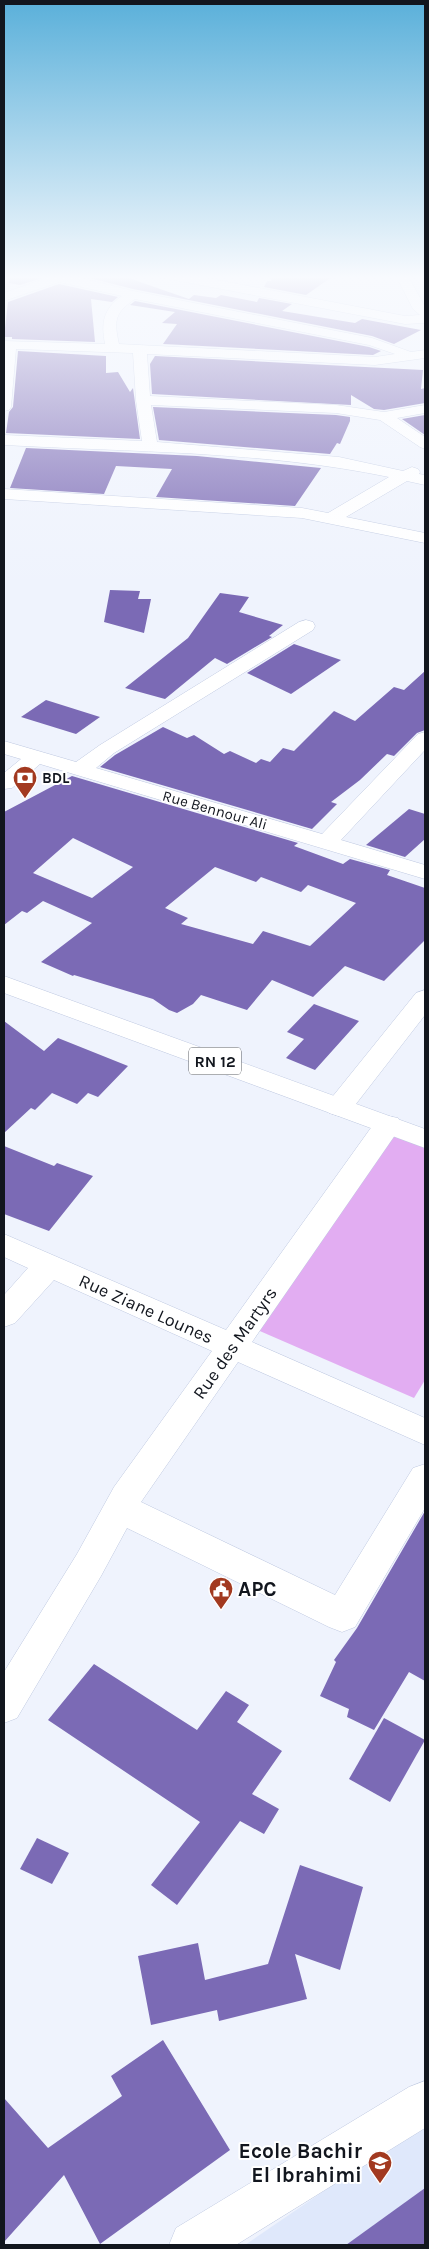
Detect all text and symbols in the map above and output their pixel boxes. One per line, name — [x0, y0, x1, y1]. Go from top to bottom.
bank icon: BDL — [12, 765, 38, 799]
place label: BDL — [42, 769, 70, 787]
street label: Rue Bennour Ali — [161, 786, 269, 834]
road number: RN 12 — [189, 1048, 241, 1074]
street label: Rue Ziane Lounes — [76, 1270, 216, 1348]
street label: Rue des Martyrs — [188, 1283, 282, 1403]
public building icon: APC — [208, 1576, 234, 1610]
place label: APC — [238, 1577, 277, 1601]
place label: Ecole Bachir El Ibrahimi — [239, 2139, 363, 2187]
school or university icon: Ecole Bachir El Ibrahimi — [367, 2150, 393, 2184]

